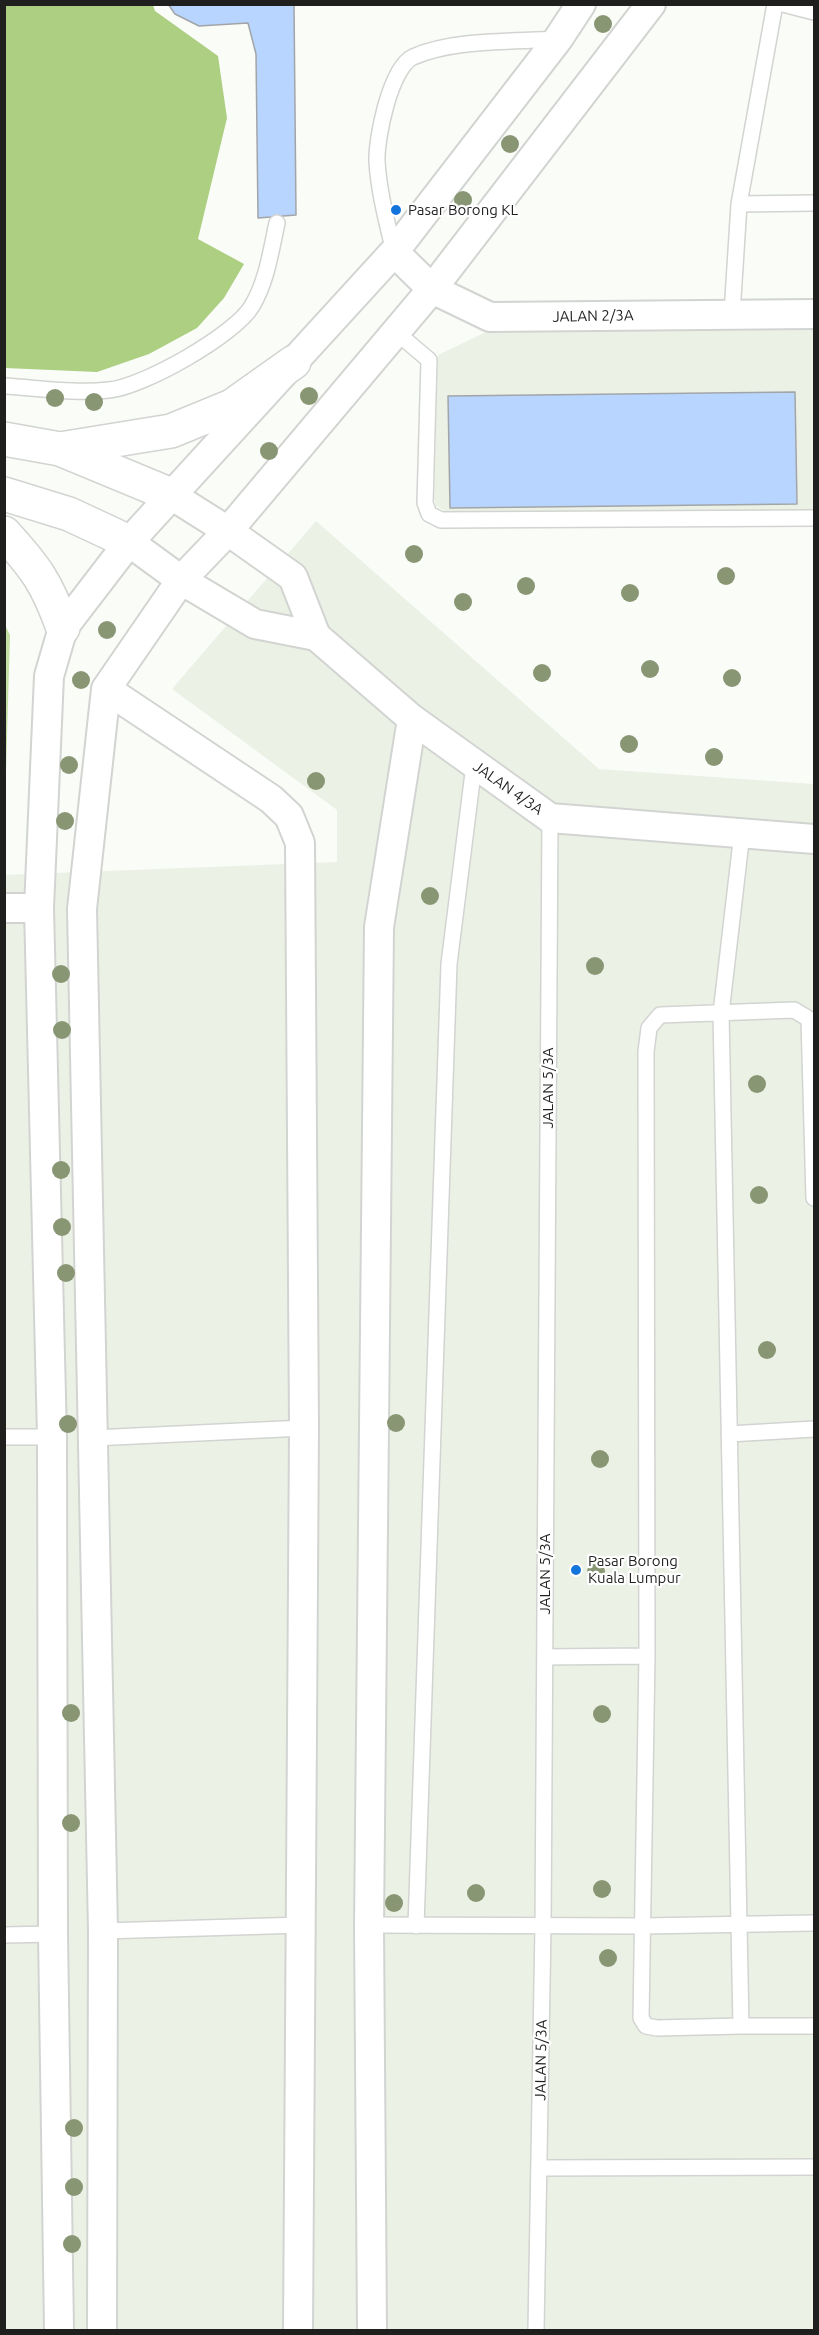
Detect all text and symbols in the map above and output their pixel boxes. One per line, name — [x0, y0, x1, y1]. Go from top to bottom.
place label: Pasar Borong KL — [408, 201, 518, 219]
marker: Pasar Borong KL — [389, 203, 403, 217]
street label: JALAN 2/3A — [552, 306, 634, 326]
street label: JALAN 4/3A — [470, 757, 546, 819]
street label: JALAN 5/3A — [539, 1047, 557, 1129]
street label: JALAN 5/3A — [536, 1533, 554, 1615]
place label: Pasar Borong Kuala Lumpur — [588, 1552, 681, 1587]
marker: Pasar Borong Kuala Lumpur — [569, 1563, 583, 1577]
street label: JALAN 5/3A — [531, 2019, 551, 2101]

